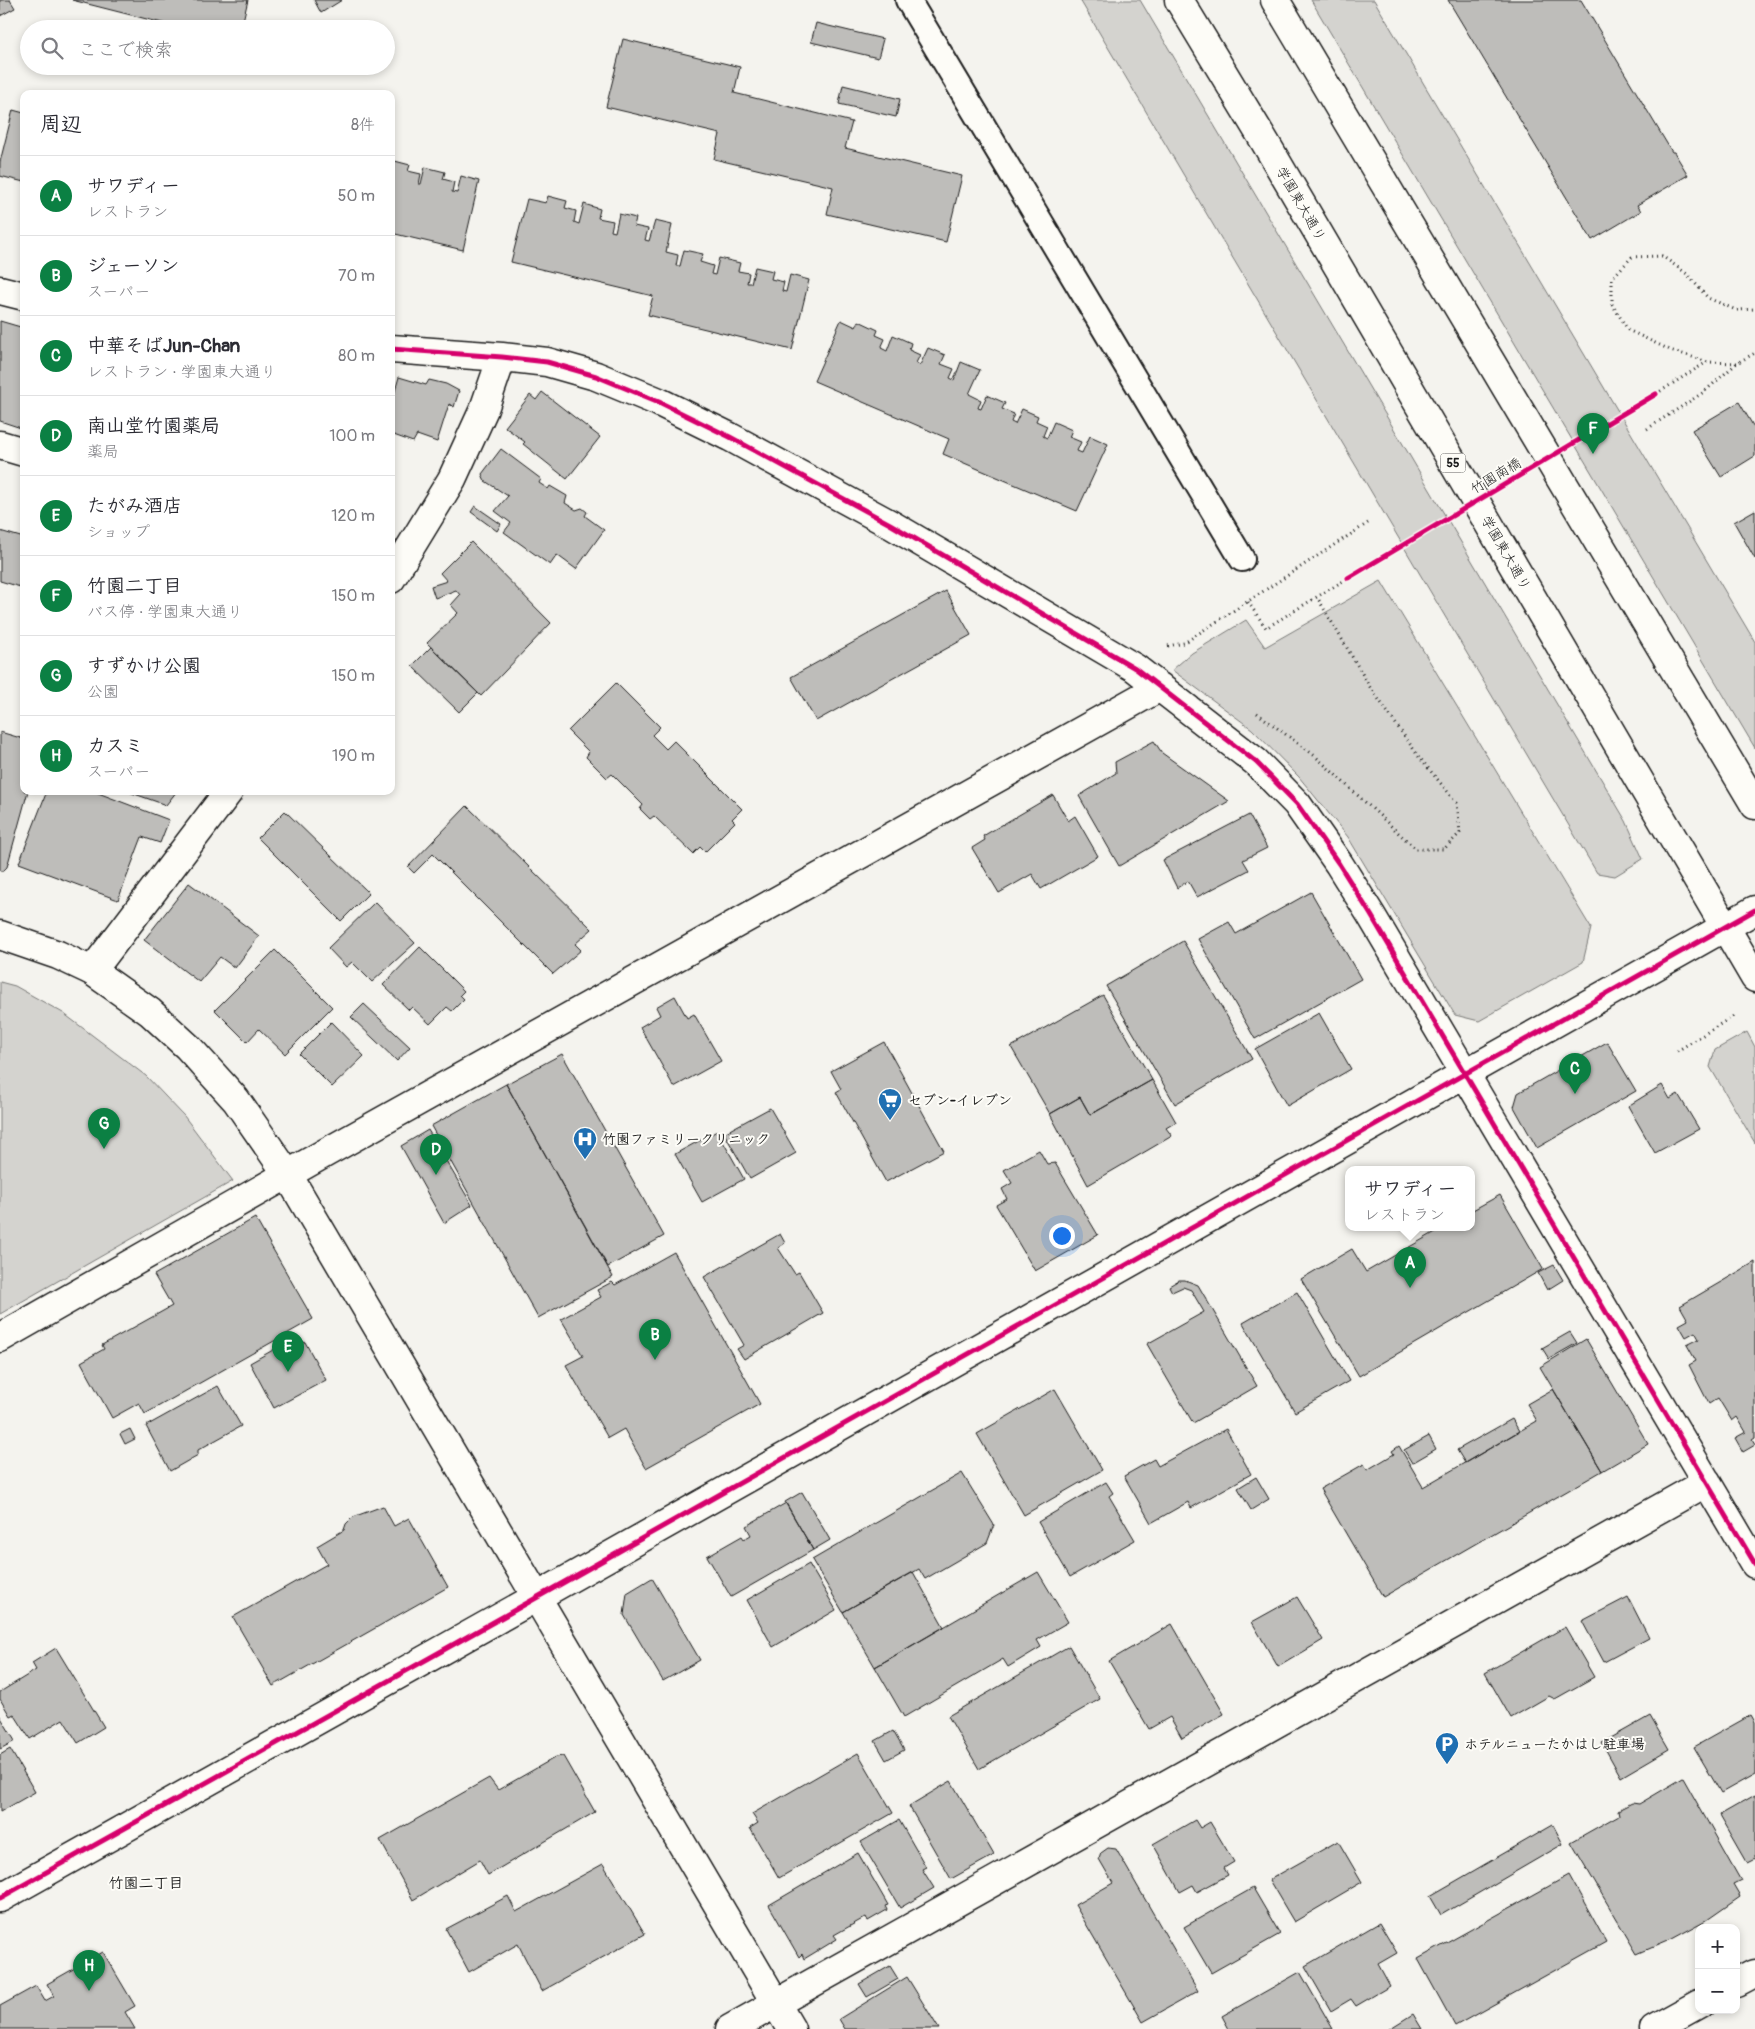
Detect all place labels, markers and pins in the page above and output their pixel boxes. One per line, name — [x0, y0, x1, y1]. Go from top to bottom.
pin: F — [1577, 413, 1609, 454]
pin: C — [1559, 1053, 1591, 1094]
supermarket icon: セブン-イレブン — [877, 1087, 903, 1121]
place label: セブン-イレブン — [908, 1092, 1012, 1109]
pin: G — [88, 1108, 120, 1149]
hospital icon: 竹園ファミリークリニック — [572, 1126, 598, 1160]
place label: 竹園ファミリークリニック — [602, 1131, 770, 1148]
pin: D — [420, 1134, 452, 1175]
pin: A — [1394, 1247, 1426, 1288]
pin: B — [639, 1319, 671, 1360]
pin: E — [272, 1331, 304, 1372]
parking icon: ホテルニューたかはし駐車場 — [1434, 1731, 1460, 1765]
place label: ホテルニューたかはし駐車場 — [1464, 1736, 1645, 1753]
pin: H — [73, 1950, 105, 1991]

